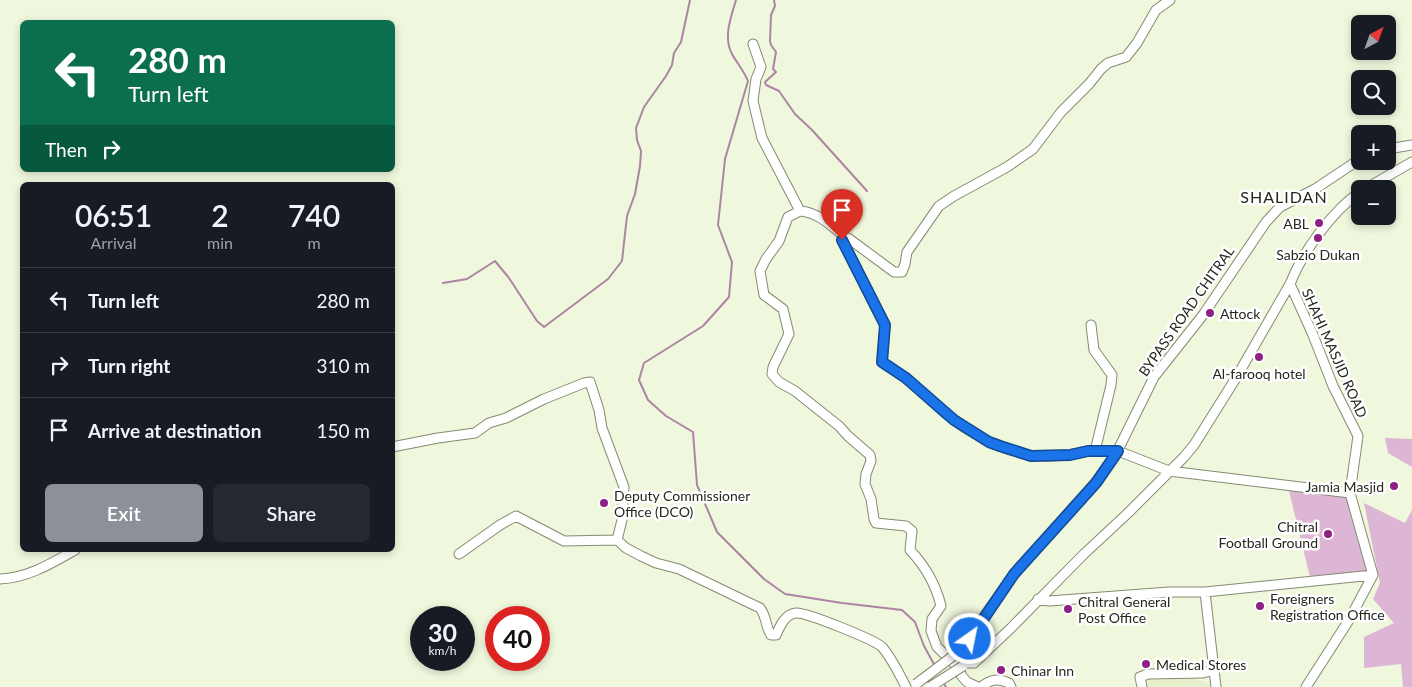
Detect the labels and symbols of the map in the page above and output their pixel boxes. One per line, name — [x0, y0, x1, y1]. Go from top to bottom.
north arrow — [1351, 15, 1396, 60]
district label: SHALIDAN — [1240, 187, 1328, 206]
pin — [821, 189, 863, 240]
place label: ABL — [1283, 215, 1309, 232]
marker: ABL — [1313, 217, 1325, 229]
marker: Sabzio Dukan — [1312, 232, 1324, 244]
street label: BYPASS ROAD CHITRAL — [1135, 243, 1237, 379]
place label: Sabzio Dukan — [1276, 246, 1360, 263]
street label: SHAHI MASJID ROAD — [1299, 286, 1371, 420]
place label: Attock — [1220, 305, 1261, 322]
marker: Attock — [1204, 307, 1216, 319]
marker: Al-farooq hotel — [1253, 351, 1265, 363]
place label: Al-farooq hotel — [1212, 365, 1306, 382]
place label: Jamia Masjid — [1306, 478, 1384, 495]
marker: Jamia Masjid — [1388, 480, 1400, 492]
place label: Deputy Commissioner Office (DCO) — [614, 487, 750, 520]
marker: Deputy Commissioner Office (DCO) — [598, 497, 610, 509]
place label: Chitral Football Ground — [1219, 518, 1318, 551]
marker: Chitral Football Ground — [1322, 528, 1334, 540]
place label: Foreigners Registration Office — [1270, 590, 1385, 623]
place label: Chitral General Post Office — [1078, 593, 1170, 626]
marker: Foreigners Registration Office — [1254, 600, 1266, 612]
marker: Chitral General Post Office — [1062, 603, 1074, 615]
speed limit sign: 40 — [485, 606, 550, 671]
position arrow — [943, 612, 995, 664]
place label: Medical Stores — [1156, 656, 1246, 673]
marker: Medical Stores — [1140, 658, 1152, 670]
place label: Chinar Inn — [1011, 662, 1074, 679]
marker: Chinar Inn — [995, 664, 1007, 676]

